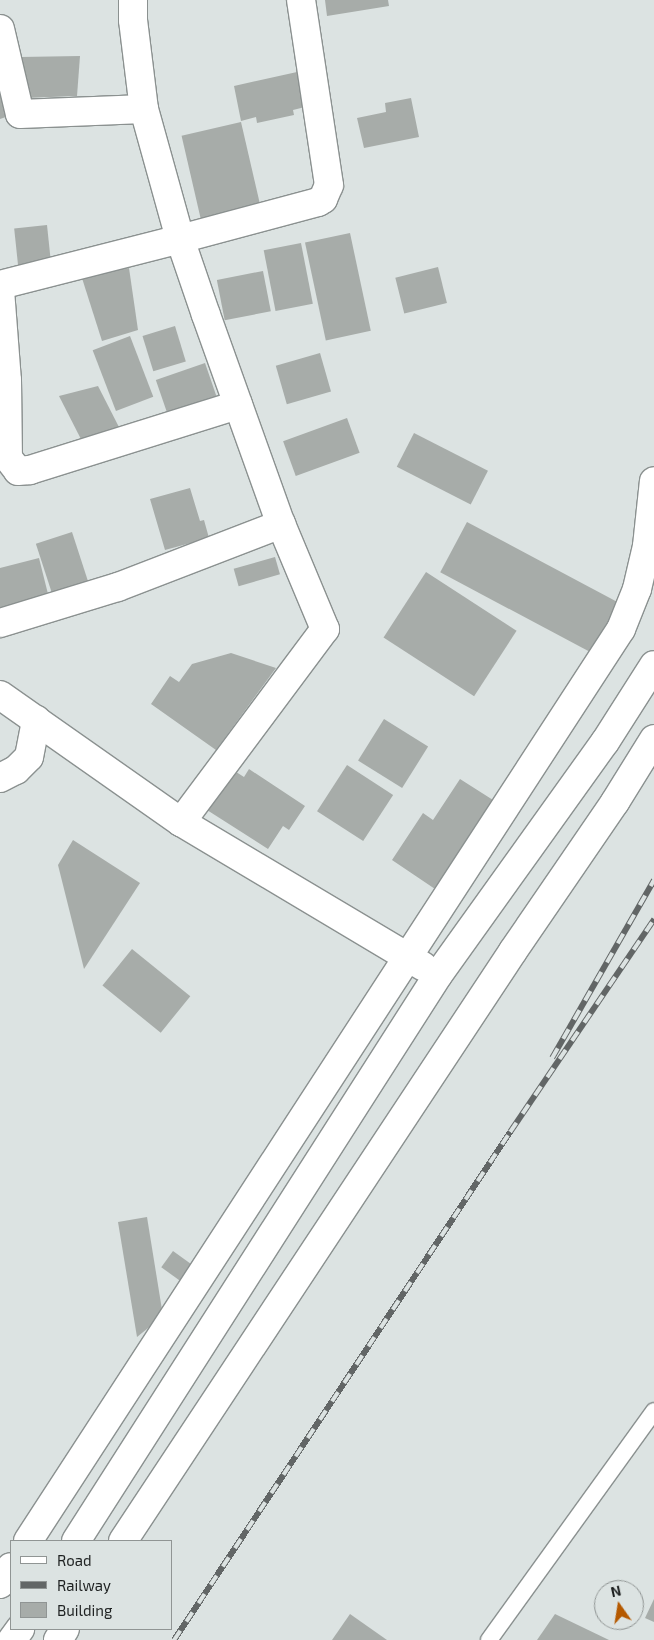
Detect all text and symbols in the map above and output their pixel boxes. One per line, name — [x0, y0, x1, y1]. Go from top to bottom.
legend — [10, 1540, 172, 1630]
text: Road — [57, 1551, 92, 1569]
text: Railway — [57, 1576, 111, 1594]
north arrow — [594, 1580, 644, 1630]
text: N — [609, 1581, 623, 1600]
text: Building — [57, 1601, 112, 1619]

